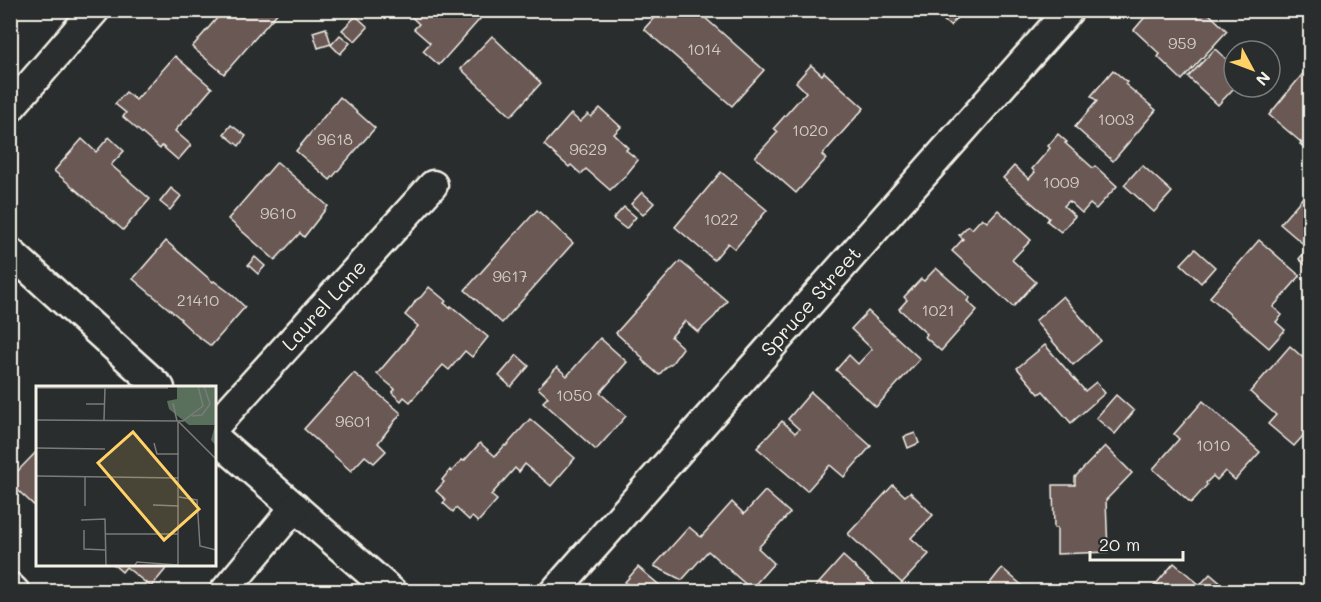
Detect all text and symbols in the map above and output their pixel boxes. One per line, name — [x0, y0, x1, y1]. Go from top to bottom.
house number: 959 — [1168, 32, 1196, 53]
house number: 1014 — [687, 38, 721, 59]
north arrow — [1222, 39, 1282, 99]
text: N — [1252, 68, 1276, 91]
house number: 1003 — [1098, 108, 1134, 129]
house number: 1020 — [792, 119, 828, 140]
house number: 9618 — [317, 128, 353, 149]
house number: 9629 — [569, 138, 607, 159]
house number: 1009 — [1043, 171, 1079, 192]
house number: 9610 — [260, 202, 296, 223]
house number: 1022 — [704, 208, 738, 229]
street label: Spruce Street — [755, 240, 866, 361]
street label: Laurel Lane — [275, 254, 371, 356]
house number: 9617 — [492, 265, 528, 286]
house number: 21410 — [177, 289, 219, 310]
house number: 1021 — [921, 299, 955, 320]
house number: 1050 — [556, 384, 592, 405]
inset map — [36, 386, 216, 566]
house number: 9601 — [335, 410, 371, 431]
house number: 1010 — [1196, 434, 1230, 455]
scale bar — [1090, 524, 1183, 562]
text: 20 m — [1099, 532, 1140, 556]

